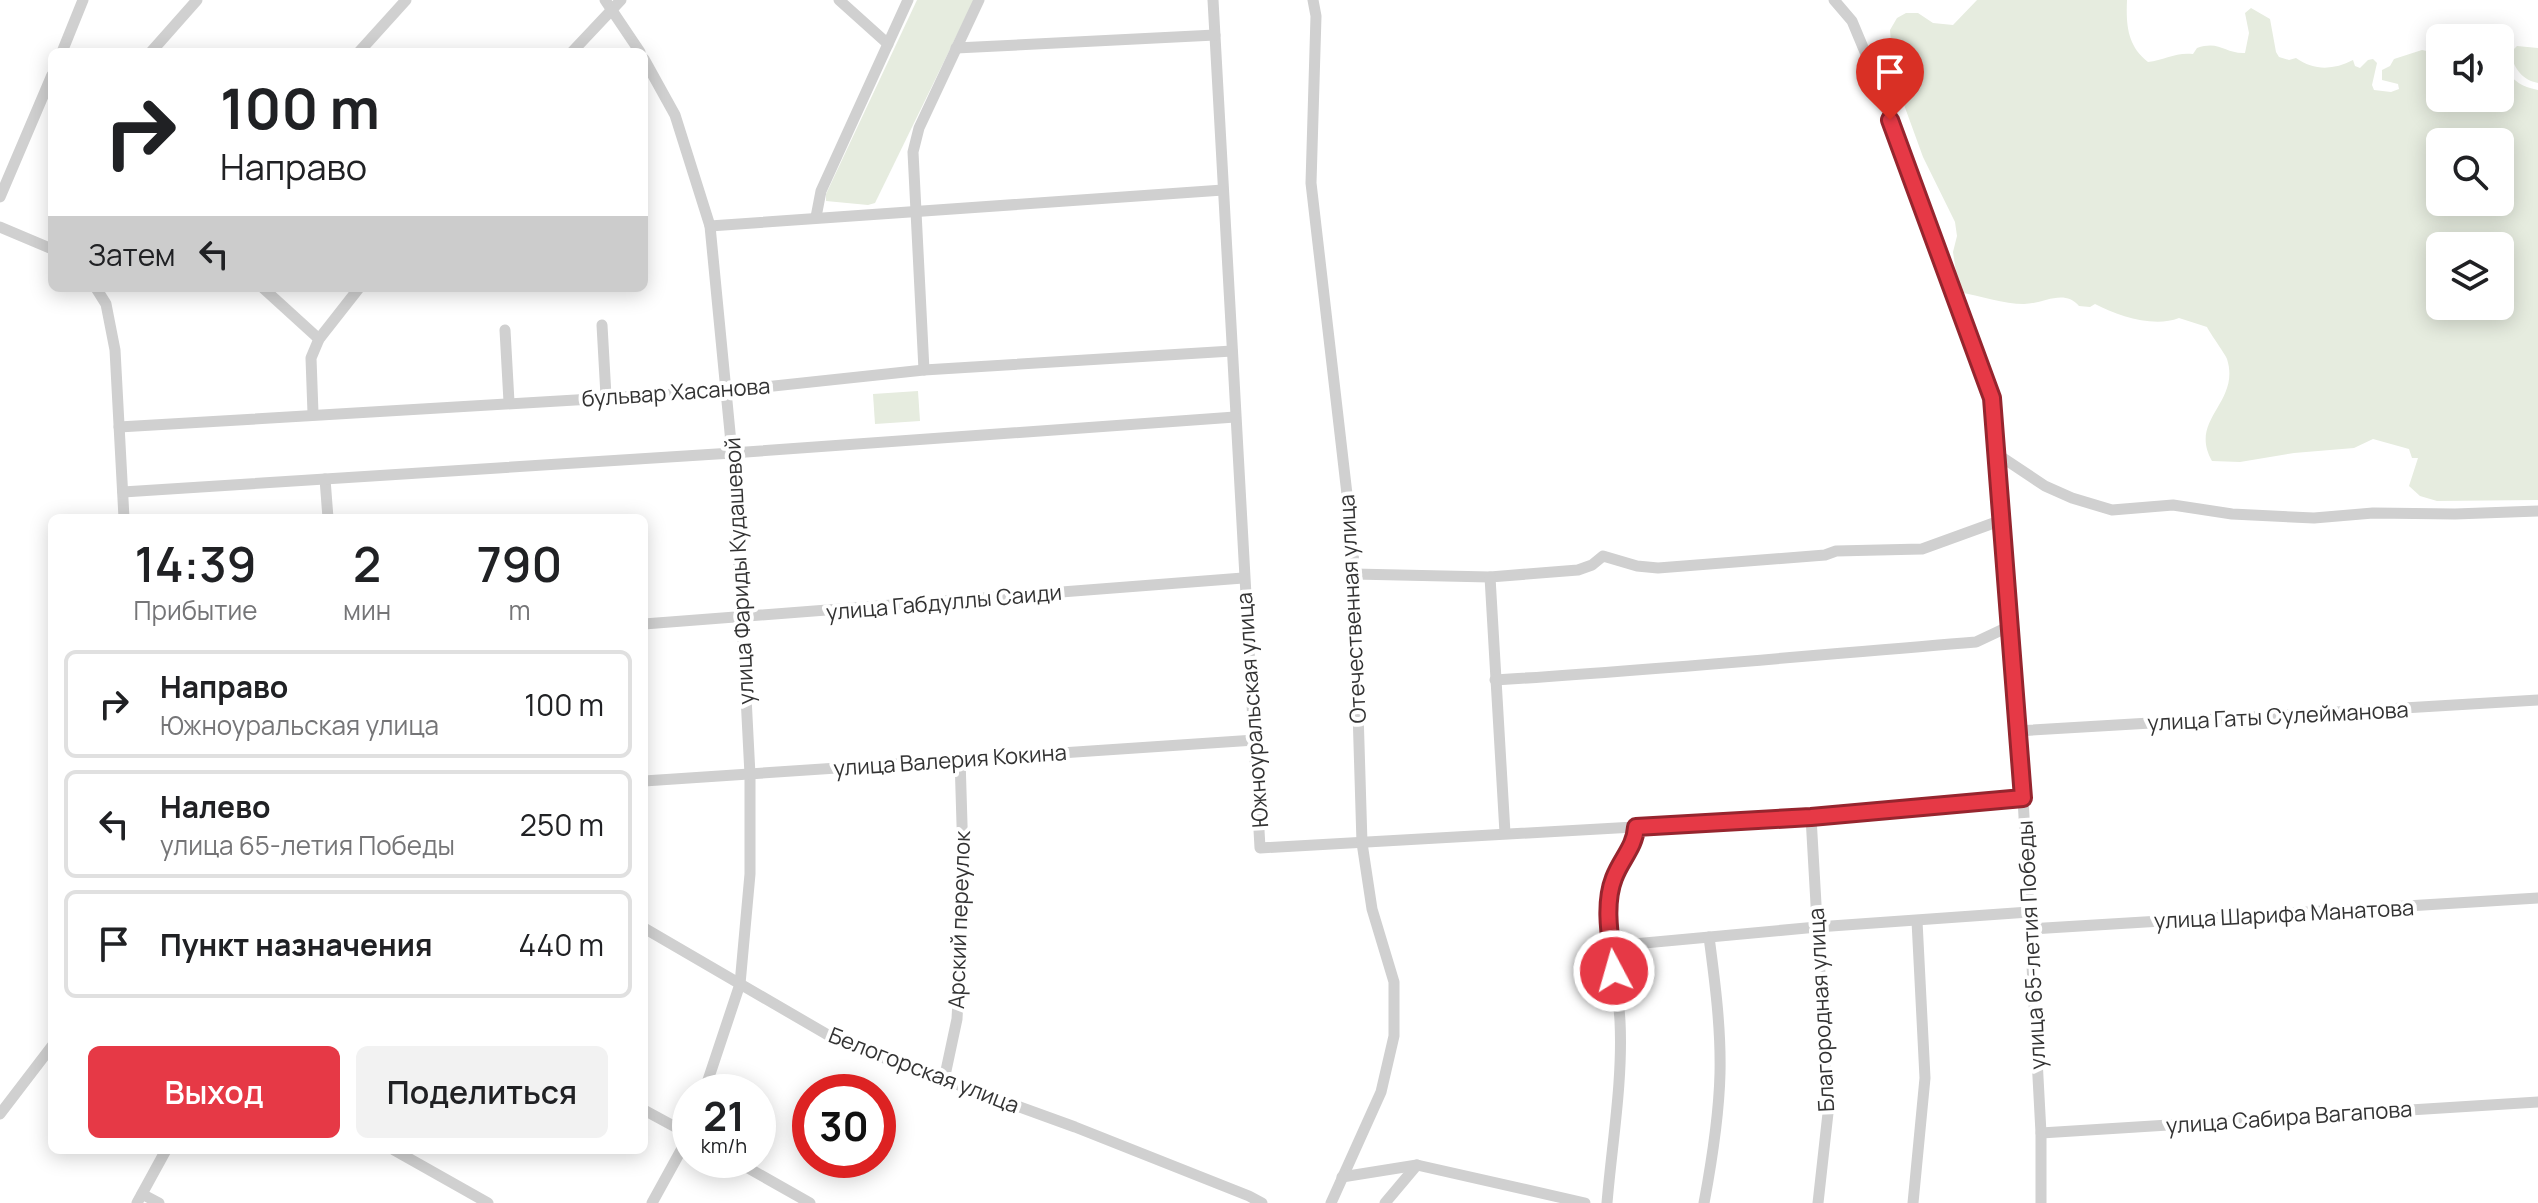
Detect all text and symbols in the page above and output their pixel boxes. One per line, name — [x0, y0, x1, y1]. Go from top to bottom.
map controls — [2426, 24, 2514, 320]
button: sound — [2426, 24, 2514, 112]
pin — [1856, 38, 1924, 120]
icon: arrive — [1868, 50, 1912, 94]
text: 100 m — [220, 69, 380, 146]
icon: right — [88, 80, 192, 184]
button: search — [2426, 128, 2514, 216]
text: Направо — [220, 142, 367, 191]
icon: left — [192, 232, 236, 276]
button: layers — [2426, 232, 2514, 320]
text: Затем — [88, 234, 176, 275]
street label: бульвар Хасанова — [581, 370, 771, 414]
street label: улица Фариды Кудашевой — [717, 437, 761, 705]
street label: Отечественная улица — [1331, 494, 1373, 724]
text: 14:39 — [134, 531, 257, 596]
text: 2 — [353, 531, 381, 596]
text: 790 — [477, 531, 562, 596]
street label: улица Габдуллы Саиди — [825, 577, 1063, 627]
street label: Южноуральская улица — [1229, 591, 1275, 829]
text: Прибытие — [134, 592, 257, 628]
text: мин — [343, 592, 391, 628]
text: m — [509, 592, 531, 628]
text: Направо — [160, 666, 288, 707]
icon: right — [92, 682, 136, 726]
text: 100 m — [524, 684, 604, 725]
street label: улица Гаты Сулейманова — [2147, 694, 2409, 738]
text: Южноуральская улица — [160, 707, 439, 743]
street label: улица Валерия Кокина — [832, 737, 1068, 783]
text: Налево — [160, 786, 270, 827]
icon: left — [92, 802, 136, 846]
text: 250 m — [520, 804, 604, 845]
street label: улица 65-летия Победы — [2009, 820, 2053, 1070]
text: улица 65-летия Победы — [160, 827, 455, 863]
street label: Арский переулок — [941, 829, 977, 1010]
street label: улица Шарифа Манатова — [2153, 892, 2415, 936]
street label: Благородная улица — [1801, 907, 1841, 1113]
icon: arrive — [92, 922, 136, 966]
text: Пункт назначения — [160, 924, 433, 965]
text: 440 m — [519, 924, 604, 965]
position arrow — [1572, 929, 1656, 1013]
street label: Белогорская улица — [824, 1020, 1024, 1120]
button: Выход — [88, 1046, 340, 1138]
button: Поделиться — [356, 1046, 608, 1138]
speed limit sign: 30 — [792, 1074, 896, 1178]
text: 21 — [703, 1088, 745, 1143]
street label: улица Сабира Вагапова — [2165, 1093, 2413, 1141]
text: km/h — [701, 1132, 747, 1159]

